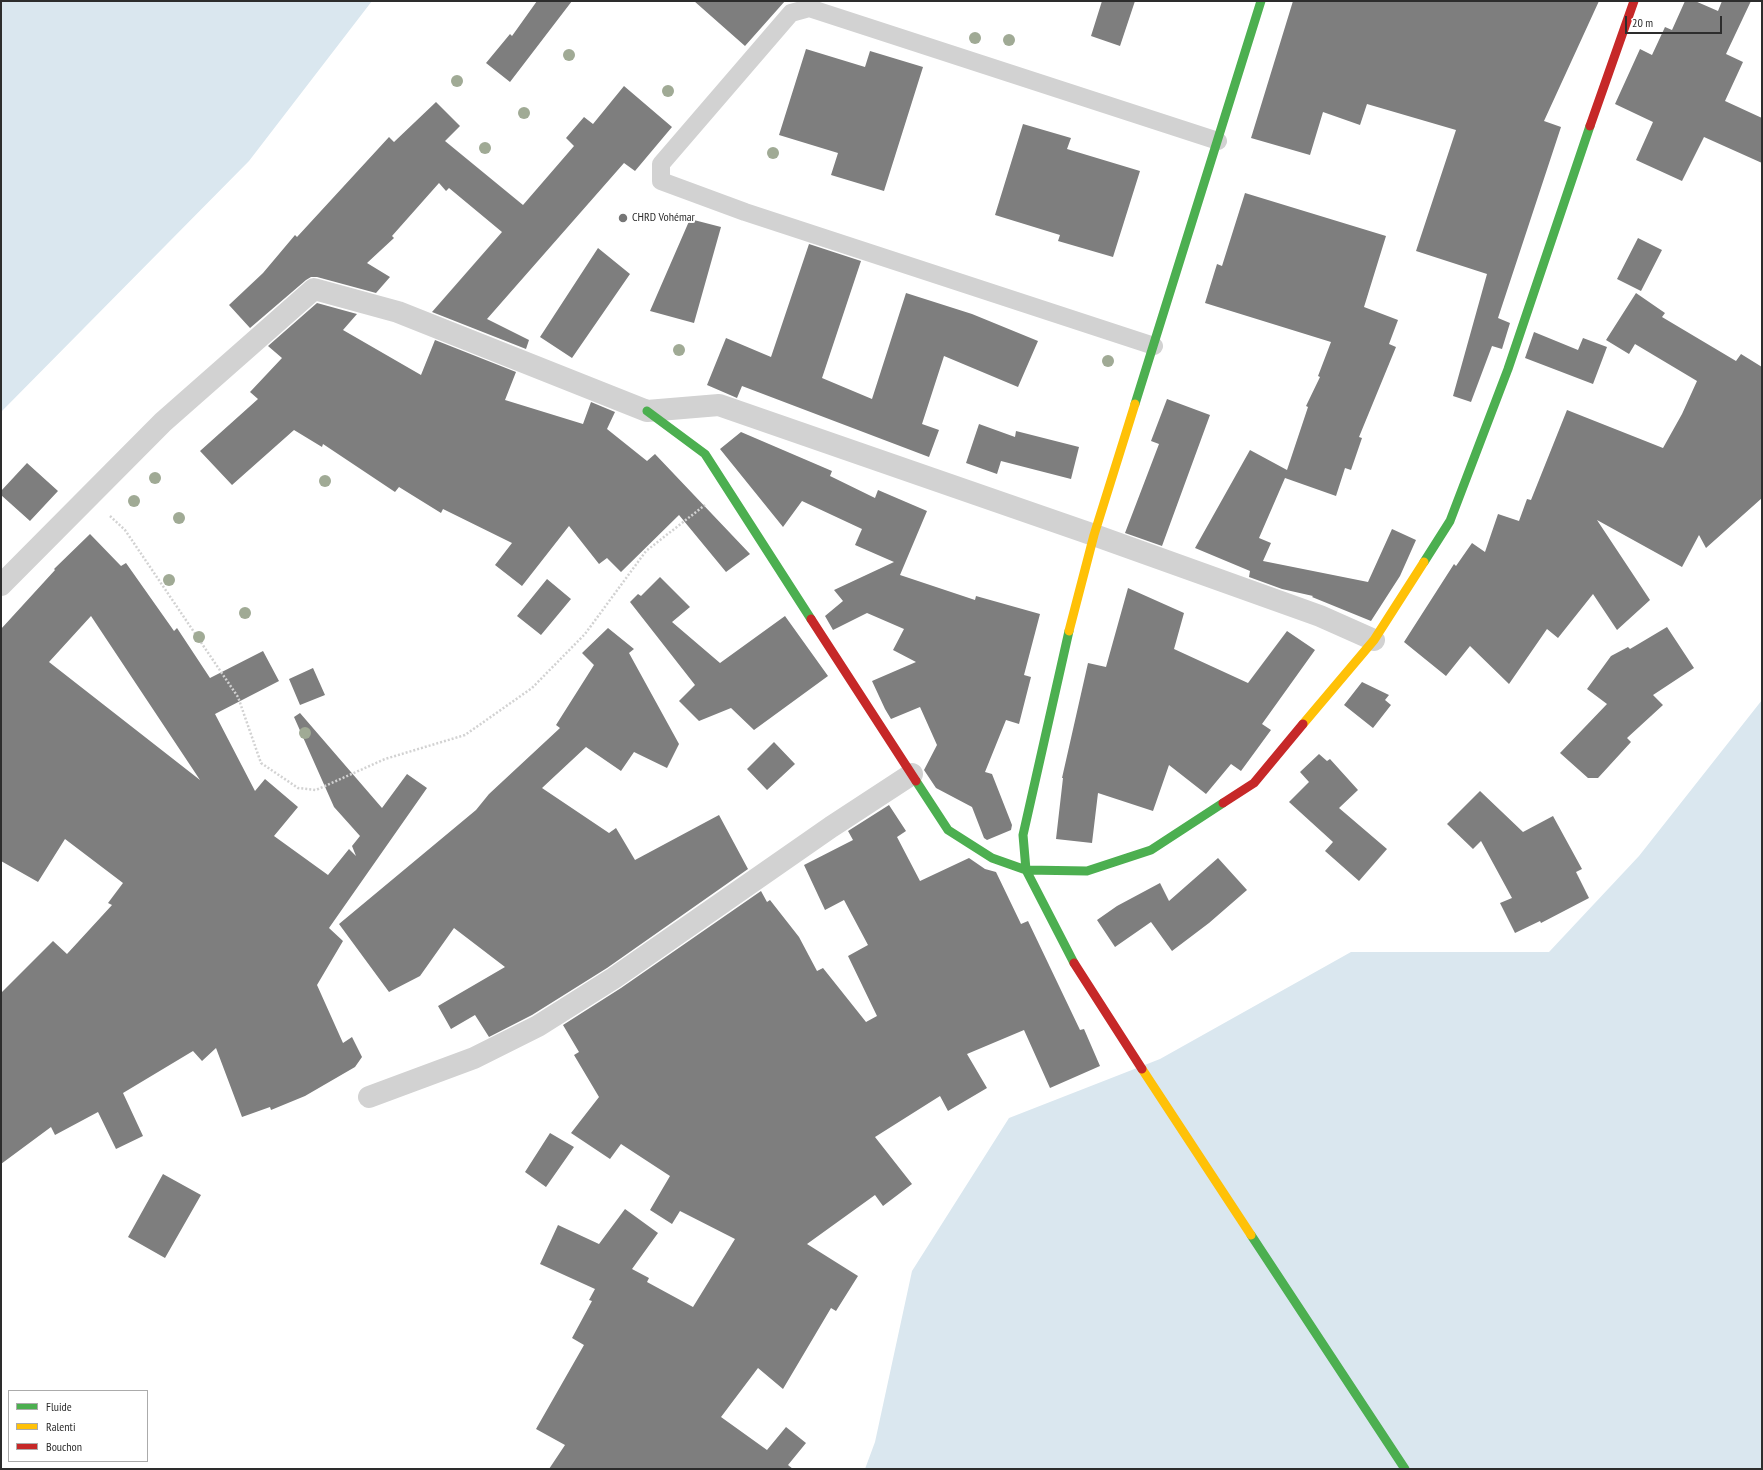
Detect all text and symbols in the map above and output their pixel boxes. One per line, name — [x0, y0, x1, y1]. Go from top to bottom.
scale bar — [1627, 8, 1724, 34]
text: 20 m — [1632, 15, 1653, 30]
place label: CHRD Vohémar — [632, 211, 695, 225]
marker: CHRD Vohémar — [617, 212, 629, 224]
legend — [8, 1390, 148, 1462]
text: Fluide — [46, 1399, 72, 1414]
text: Ralenti — [46, 1419, 75, 1434]
text: Bouchon — [46, 1439, 82, 1454]

